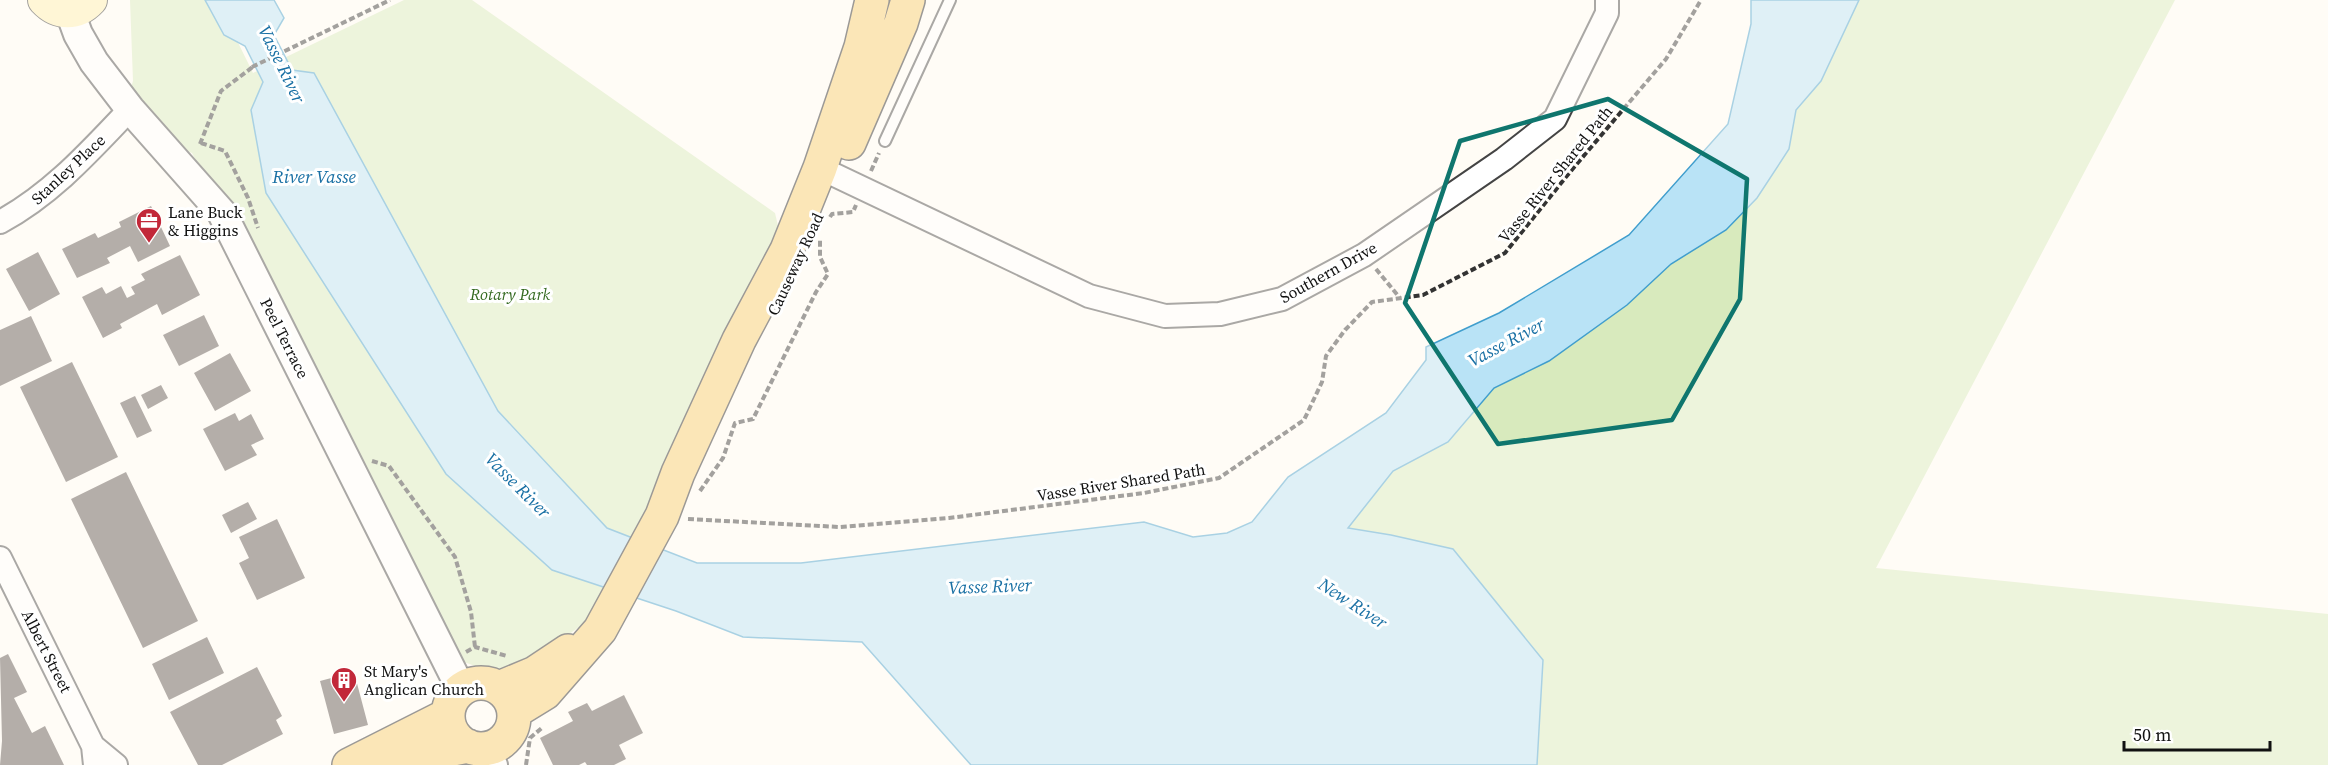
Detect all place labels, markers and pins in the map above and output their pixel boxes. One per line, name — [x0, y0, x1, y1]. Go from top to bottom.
place label: Lane Buck & Higgins — [168, 201, 243, 241]
office icon: Lane Buck & Higgins — [134, 206, 164, 244]
place label: St Mary's Anglican Church — [364, 660, 484, 700]
building icon: St Mary's Anglican Church — [329, 665, 359, 703]

